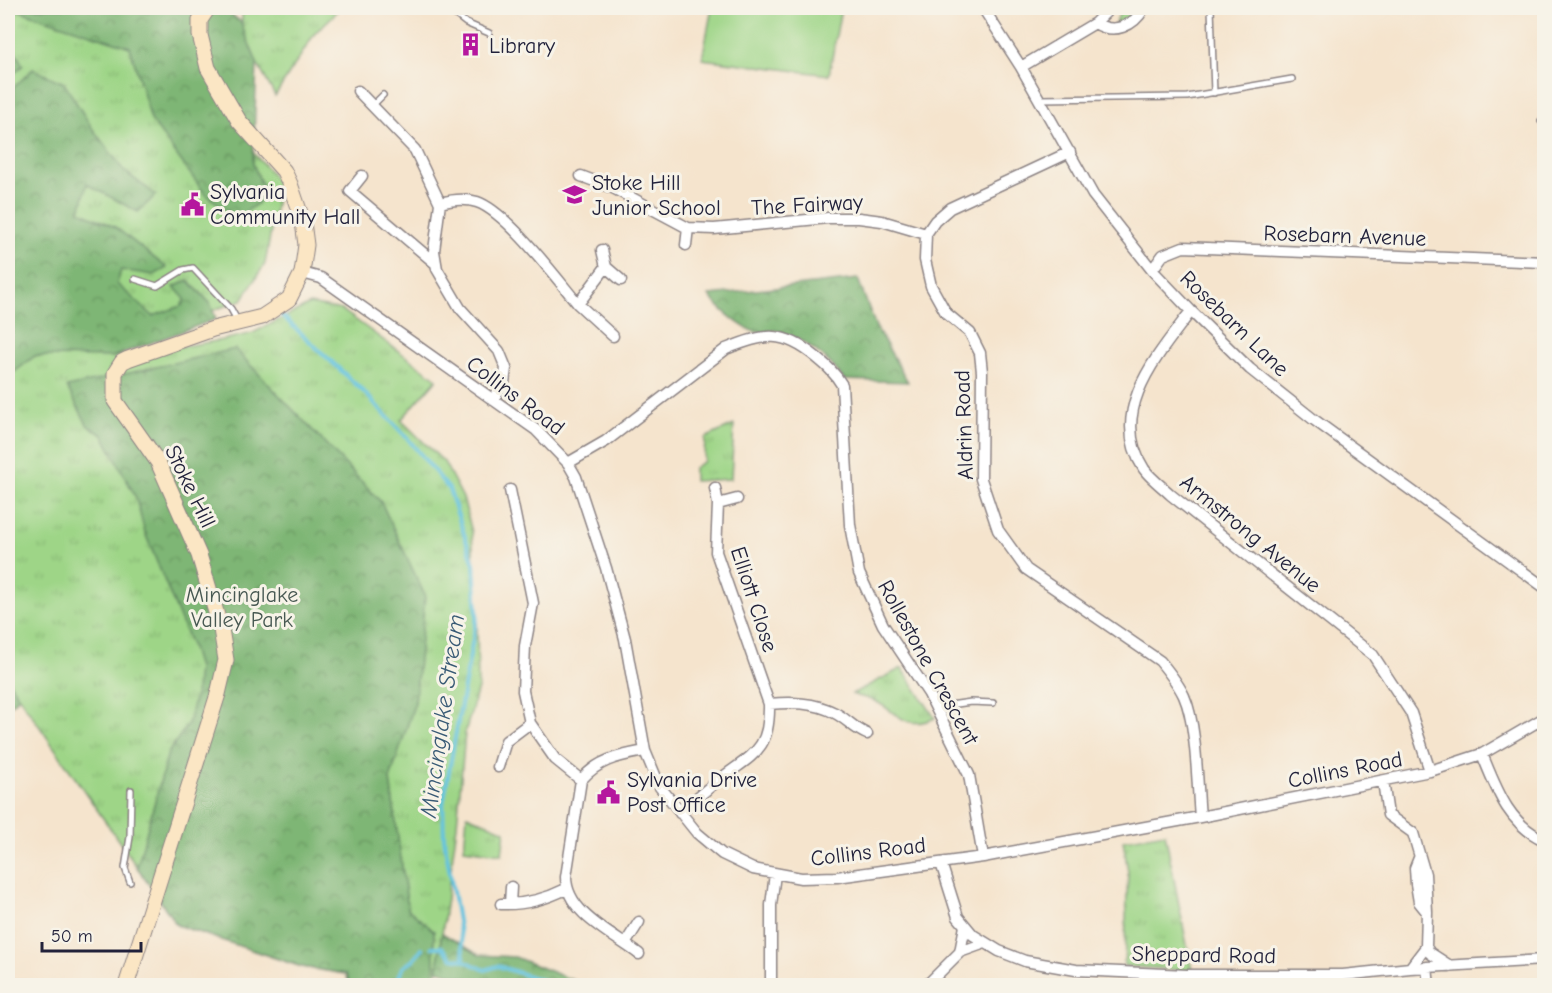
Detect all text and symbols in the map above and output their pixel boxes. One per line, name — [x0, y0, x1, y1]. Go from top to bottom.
building icon: Library — [458, 32, 484, 58]
place label: Library — [489, 33, 555, 59]
place label: Stoke Hill Junior School — [592, 170, 721, 221]
place label: Sylvania Community Hall — [210, 179, 360, 230]
school or university icon: Stoke Hill Junior School — [561, 182, 587, 208]
street label: The Fairway — [750, 189, 864, 221]
public building icon: Sylvania Community Hall — [179, 191, 205, 217]
street label: Rosebarn Avenue — [1263, 220, 1427, 252]
street label: Rosebarn Lane — [1175, 265, 1294, 382]
street label: Collins Road — [461, 351, 570, 441]
street label: Aldrin Road — [949, 370, 979, 480]
street label: Stoke Hill — [159, 441, 221, 532]
street label: Armstrong Avenue — [1175, 469, 1326, 598]
street label: Elliott Close — [725, 543, 783, 655]
street label: Rollestone Crescent — [872, 576, 984, 750]
park label: Mincinglake Valley Park — [186, 582, 298, 633]
water label: Mincinglake Stream — [414, 613, 470, 820]
street label: Collins Road — [1286, 746, 1405, 794]
place label: Sylvania Drive Post Office — [627, 767, 757, 818]
public building icon: Sylvania Drive Post Office — [596, 779, 622, 805]
street label: Collins Road — [809, 832, 927, 872]
scale bar — [42, 915, 141, 953]
text: 50 m — [51, 926, 93, 947]
street label: Sheppard Road — [1132, 941, 1276, 969]

